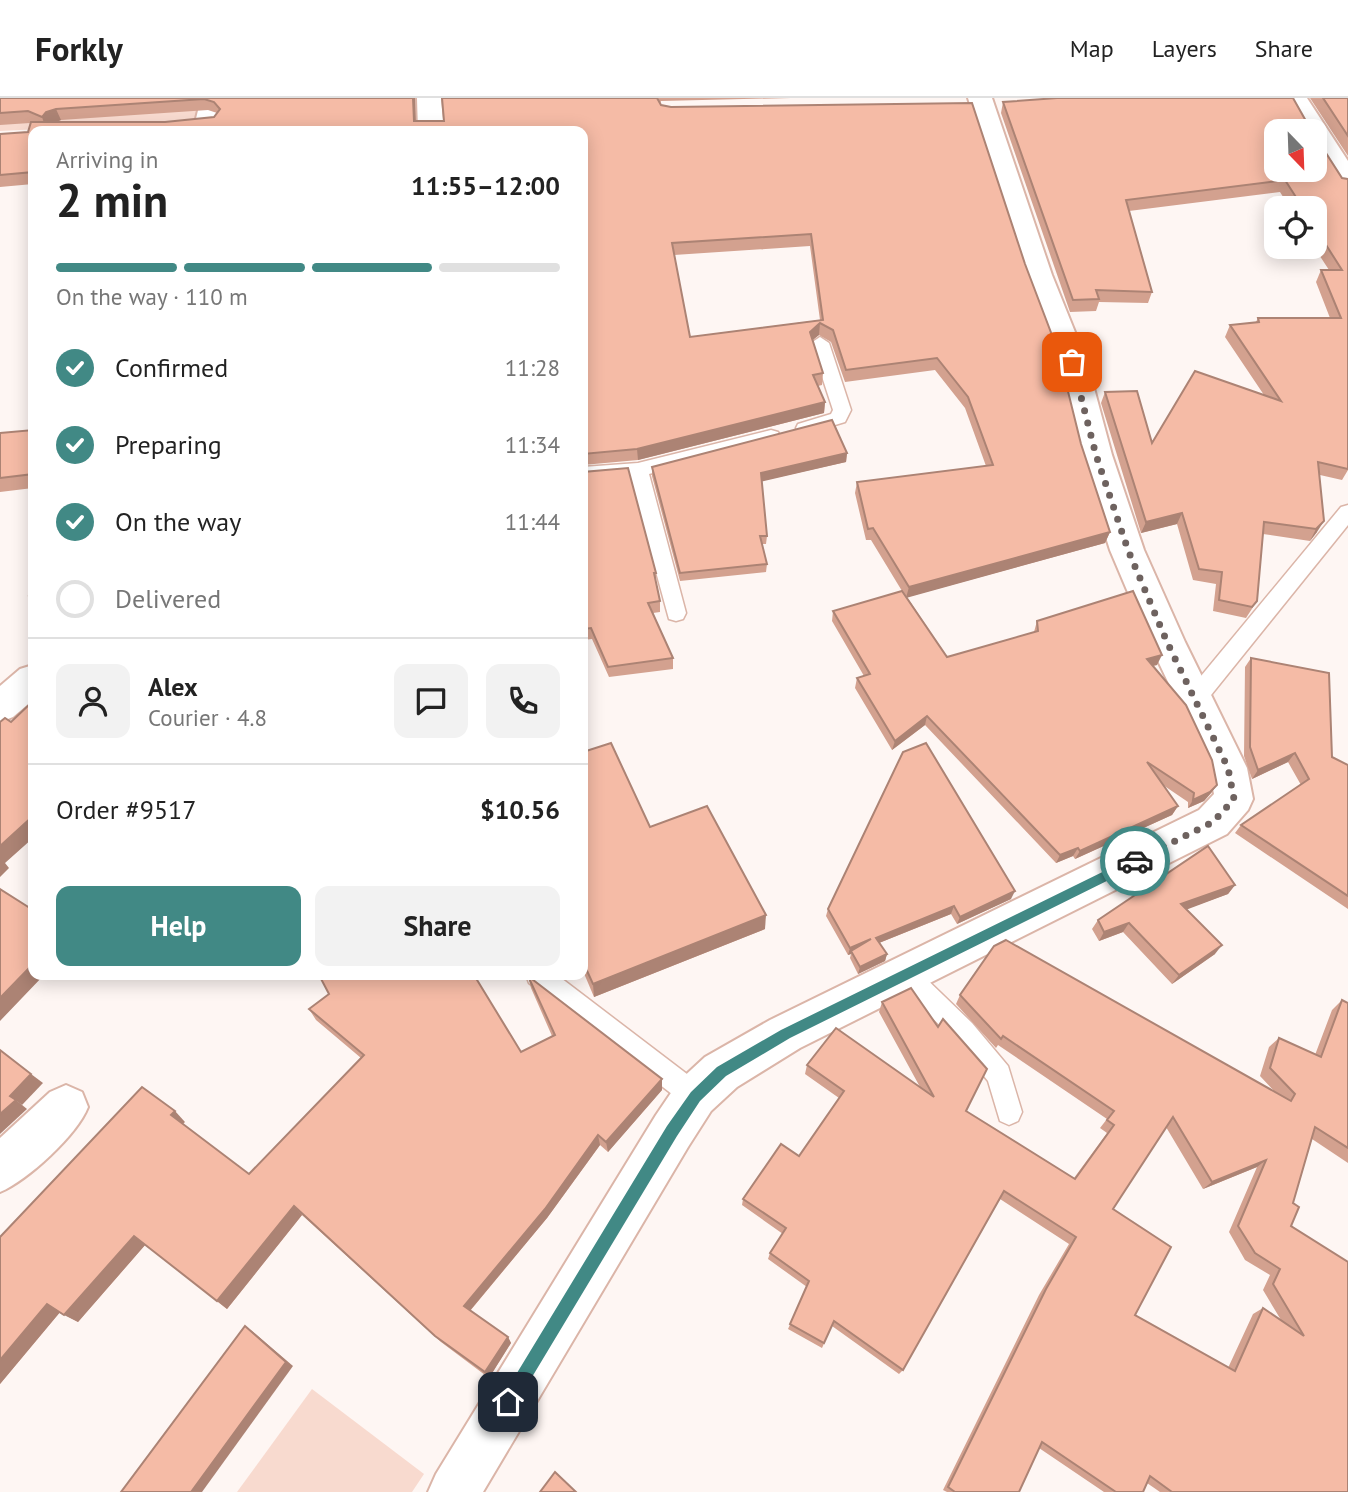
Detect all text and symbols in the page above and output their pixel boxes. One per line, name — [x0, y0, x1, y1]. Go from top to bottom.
text: Forkly — [35, 27, 123, 70]
text: Map — [1070, 33, 1114, 64]
text: Layers — [1152, 33, 1217, 64]
text: Share — [1255, 33, 1313, 64]
north arrow — [1264, 119, 1326, 182]
map controls — [1264, 119, 1327, 259]
text: Arriving in — [56, 145, 158, 174]
text: 11:55–12:00 — [411, 169, 560, 202]
text: 2 min — [56, 170, 168, 230]
button: locate — [1264, 196, 1327, 259]
text: On the way · 110 m — [56, 282, 248, 311]
pin — [1042, 332, 1102, 392]
icon: bag — [1053, 343, 1091, 381]
icon: check — [56, 349, 94, 387]
text: Confirmed — [115, 351, 228, 384]
text: 11:28 — [505, 353, 560, 382]
icon: check — [56, 426, 94, 464]
text: Preparing — [115, 428, 222, 461]
text: 11:34 — [505, 430, 560, 459]
icon: check — [56, 503, 94, 541]
text: On the way — [115, 505, 241, 538]
text: 11:44 — [505, 507, 560, 536]
text: Delivered — [115, 582, 221, 615]
button: person — [56, 664, 130, 738]
button: chat — [394, 664, 468, 738]
button: phone — [486, 664, 560, 738]
text: Alex — [148, 670, 198, 703]
text: Courier · 4.8 — [148, 703, 267, 732]
text: Order #9517 — [56, 793, 196, 826]
text: $10.56 — [480, 793, 560, 826]
courier — [1100, 826, 1170, 896]
icon: car — [1116, 842, 1154, 880]
button: Help — [56, 886, 301, 966]
button: Share — [315, 886, 560, 966]
pin — [478, 1372, 538, 1432]
icon: home — [489, 1383, 527, 1421]

